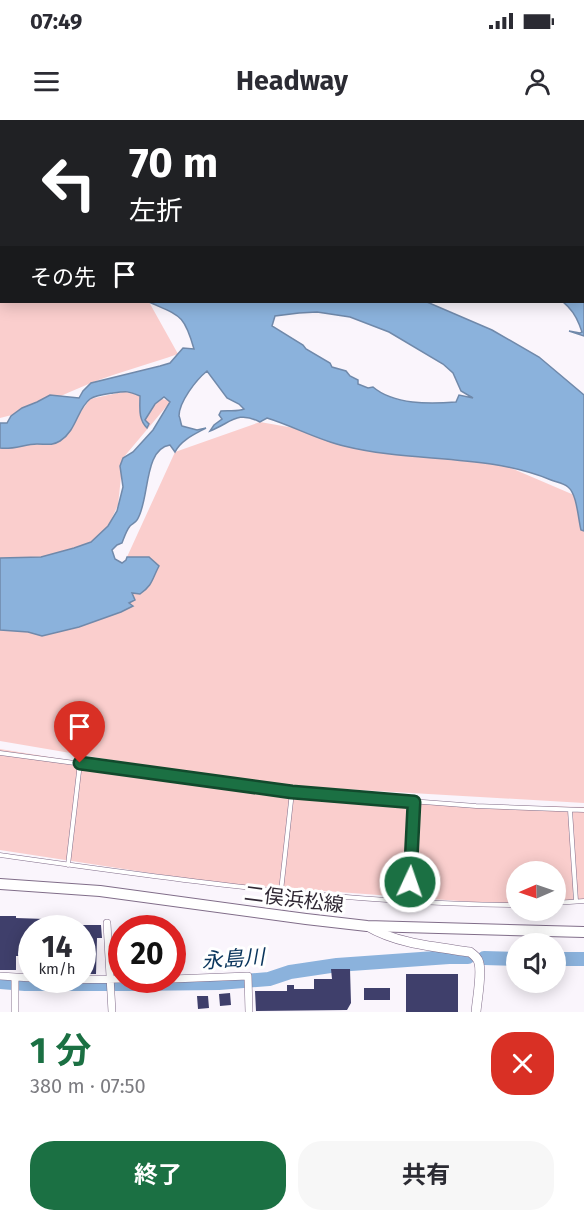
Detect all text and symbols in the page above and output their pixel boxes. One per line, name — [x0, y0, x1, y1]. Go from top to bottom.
text: 07:49 — [30, 8, 82, 35]
icon: menu — [30, 65, 63, 98]
text: Headway — [236, 65, 348, 97]
icon: person — [521, 65, 554, 98]
text: 70 m — [129, 138, 218, 188]
icon: left — [30, 144, 108, 222]
text: 左折 — [129, 195, 183, 227]
icon: arrive — [108, 258, 141, 291]
text: その先 — [30, 264, 96, 291]
pin — [54, 701, 105, 763]
icon: arrive — [63, 710, 96, 743]
position arrow — [378, 850, 442, 914]
north arrow — [506, 861, 566, 921]
map controls — [506, 861, 566, 993]
street label: 二俣浜松線 — [243, 881, 345, 917]
speed limit sign: 20 — [108, 915, 186, 993]
text: 14 — [42, 929, 72, 965]
button: sound — [506, 933, 566, 993]
water label: 永島川 — [201, 944, 267, 974]
text: km/h — [38, 960, 76, 978]
text: 1 分 — [30, 1029, 91, 1073]
button: close — [491, 1032, 554, 1095]
text: 380 m · 07:50 — [30, 1074, 146, 1098]
button: 終了 — [30, 1141, 286, 1210]
button: 共有 — [298, 1141, 554, 1210]

